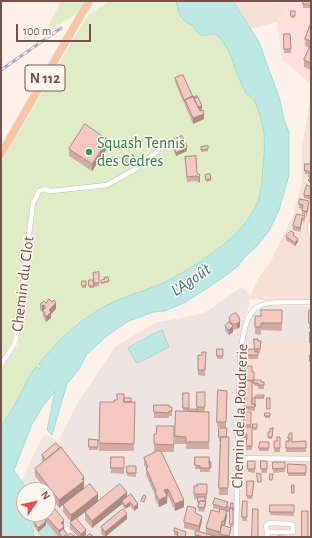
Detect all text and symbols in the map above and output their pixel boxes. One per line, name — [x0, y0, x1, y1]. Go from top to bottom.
scale bar — [18, 16, 93, 42]
text: 100 m — [23, 25, 51, 37]
road number: N 112 — [25, 65, 65, 91]
place label: Squash Tennis des Cèdres — [97, 133, 185, 171]
marker: Squash Tennis des Cèdres — [84, 147, 94, 157]
street label: Chemin du Clot — [8, 235, 38, 333]
water label: L'Agoût — [167, 259, 215, 301]
street label: Chemin de la Poudrerie — [228, 343, 252, 489]
north arrow — [16, 482, 56, 522]
text: N — [39, 489, 52, 502]

